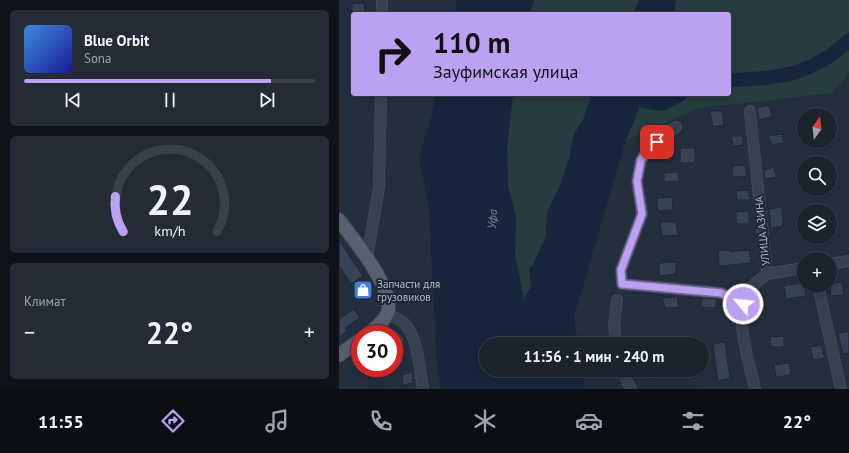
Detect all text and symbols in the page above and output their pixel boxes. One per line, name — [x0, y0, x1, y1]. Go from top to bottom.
text: 110 m — [433, 24, 510, 61]
icon: right — [367, 28, 419, 80]
text: Blue Orbit — [84, 31, 149, 50]
text: Sona — [84, 50, 111, 67]
text: Зауфимская улица — [433, 60, 578, 83]
icon: previous — [62, 89, 84, 111]
icon: pause — [159, 89, 181, 111]
icon: next — [256, 89, 278, 111]
north arrow — [797, 108, 837, 148]
map controls — [797, 108, 837, 292]
pin — [640, 125, 674, 159]
icon: arrive — [646, 131, 668, 153]
button: search — [797, 156, 837, 196]
text: 22 — [146, 173, 193, 226]
street label: УЛИЦА АЗИНА — [751, 195, 773, 267]
button: layers — [797, 204, 837, 244]
water label: Уфа — [484, 208, 500, 229]
text: km/h — [154, 221, 185, 240]
button: + — [797, 252, 837, 292]
place label: Запчасти для грузовиков — [377, 277, 440, 304]
shop icon: Запчасти для грузовиков — [352, 279, 374, 301]
position arrow — [722, 283, 764, 325]
text: Климат — [24, 293, 66, 310]
text: 22° — [146, 313, 193, 352]
text: − — [24, 318, 35, 346]
text: + — [304, 318, 315, 346]
speed limit sign: 30 — [351, 325, 403, 377]
text: 11:56 · 1 мин · 240 m — [524, 347, 664, 366]
icon: directions — [159, 407, 187, 435]
icon: music — [263, 407, 291, 435]
icon: phone — [367, 407, 395, 435]
icon: climate — [471, 407, 499, 435]
icon: car — [575, 407, 603, 435]
icon: filters — [679, 407, 707, 435]
text: 11:55 — [38, 410, 84, 433]
text: 22° — [783, 410, 811, 433]

